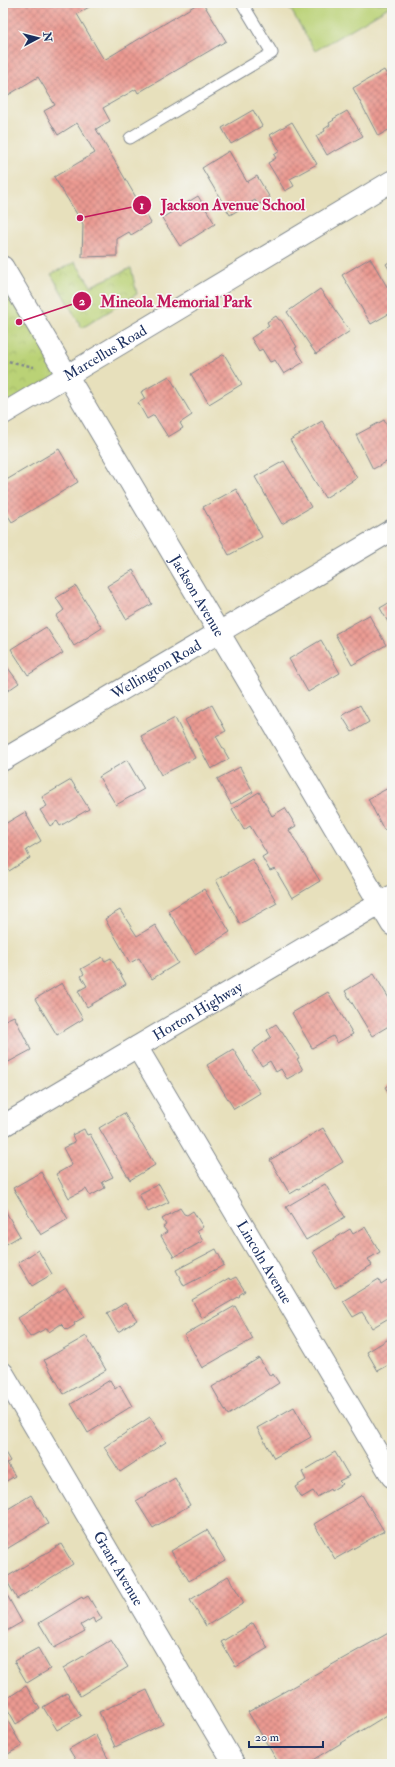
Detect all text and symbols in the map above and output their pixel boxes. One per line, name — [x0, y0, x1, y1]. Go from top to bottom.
north arrow — [18, 18, 58, 58]
text: N — [40, 30, 55, 44]
callout: Jackson Avenue School — [132, 191, 313, 219]
text: Jackson Avenue School — [160, 195, 306, 216]
text: 1 — [140, 198, 144, 213]
callout: Mineola Memorial Park — [72, 287, 260, 315]
text: Mineola Memorial Park — [99, 292, 252, 312]
text: 2 — [79, 294, 85, 309]
street label: Marcellus Road — [60, 320, 151, 385]
street label: Jackson Avenue — [164, 551, 229, 640]
street label: Wellington Road — [107, 635, 205, 704]
street label: Horton Highway — [149, 977, 246, 1045]
street label: Lincoln Avenue — [232, 1217, 297, 1307]
street label: Grant Avenue — [89, 1528, 148, 1609]
scale bar — [249, 1723, 323, 1749]
text: 20 m — [255, 1730, 280, 1745]

